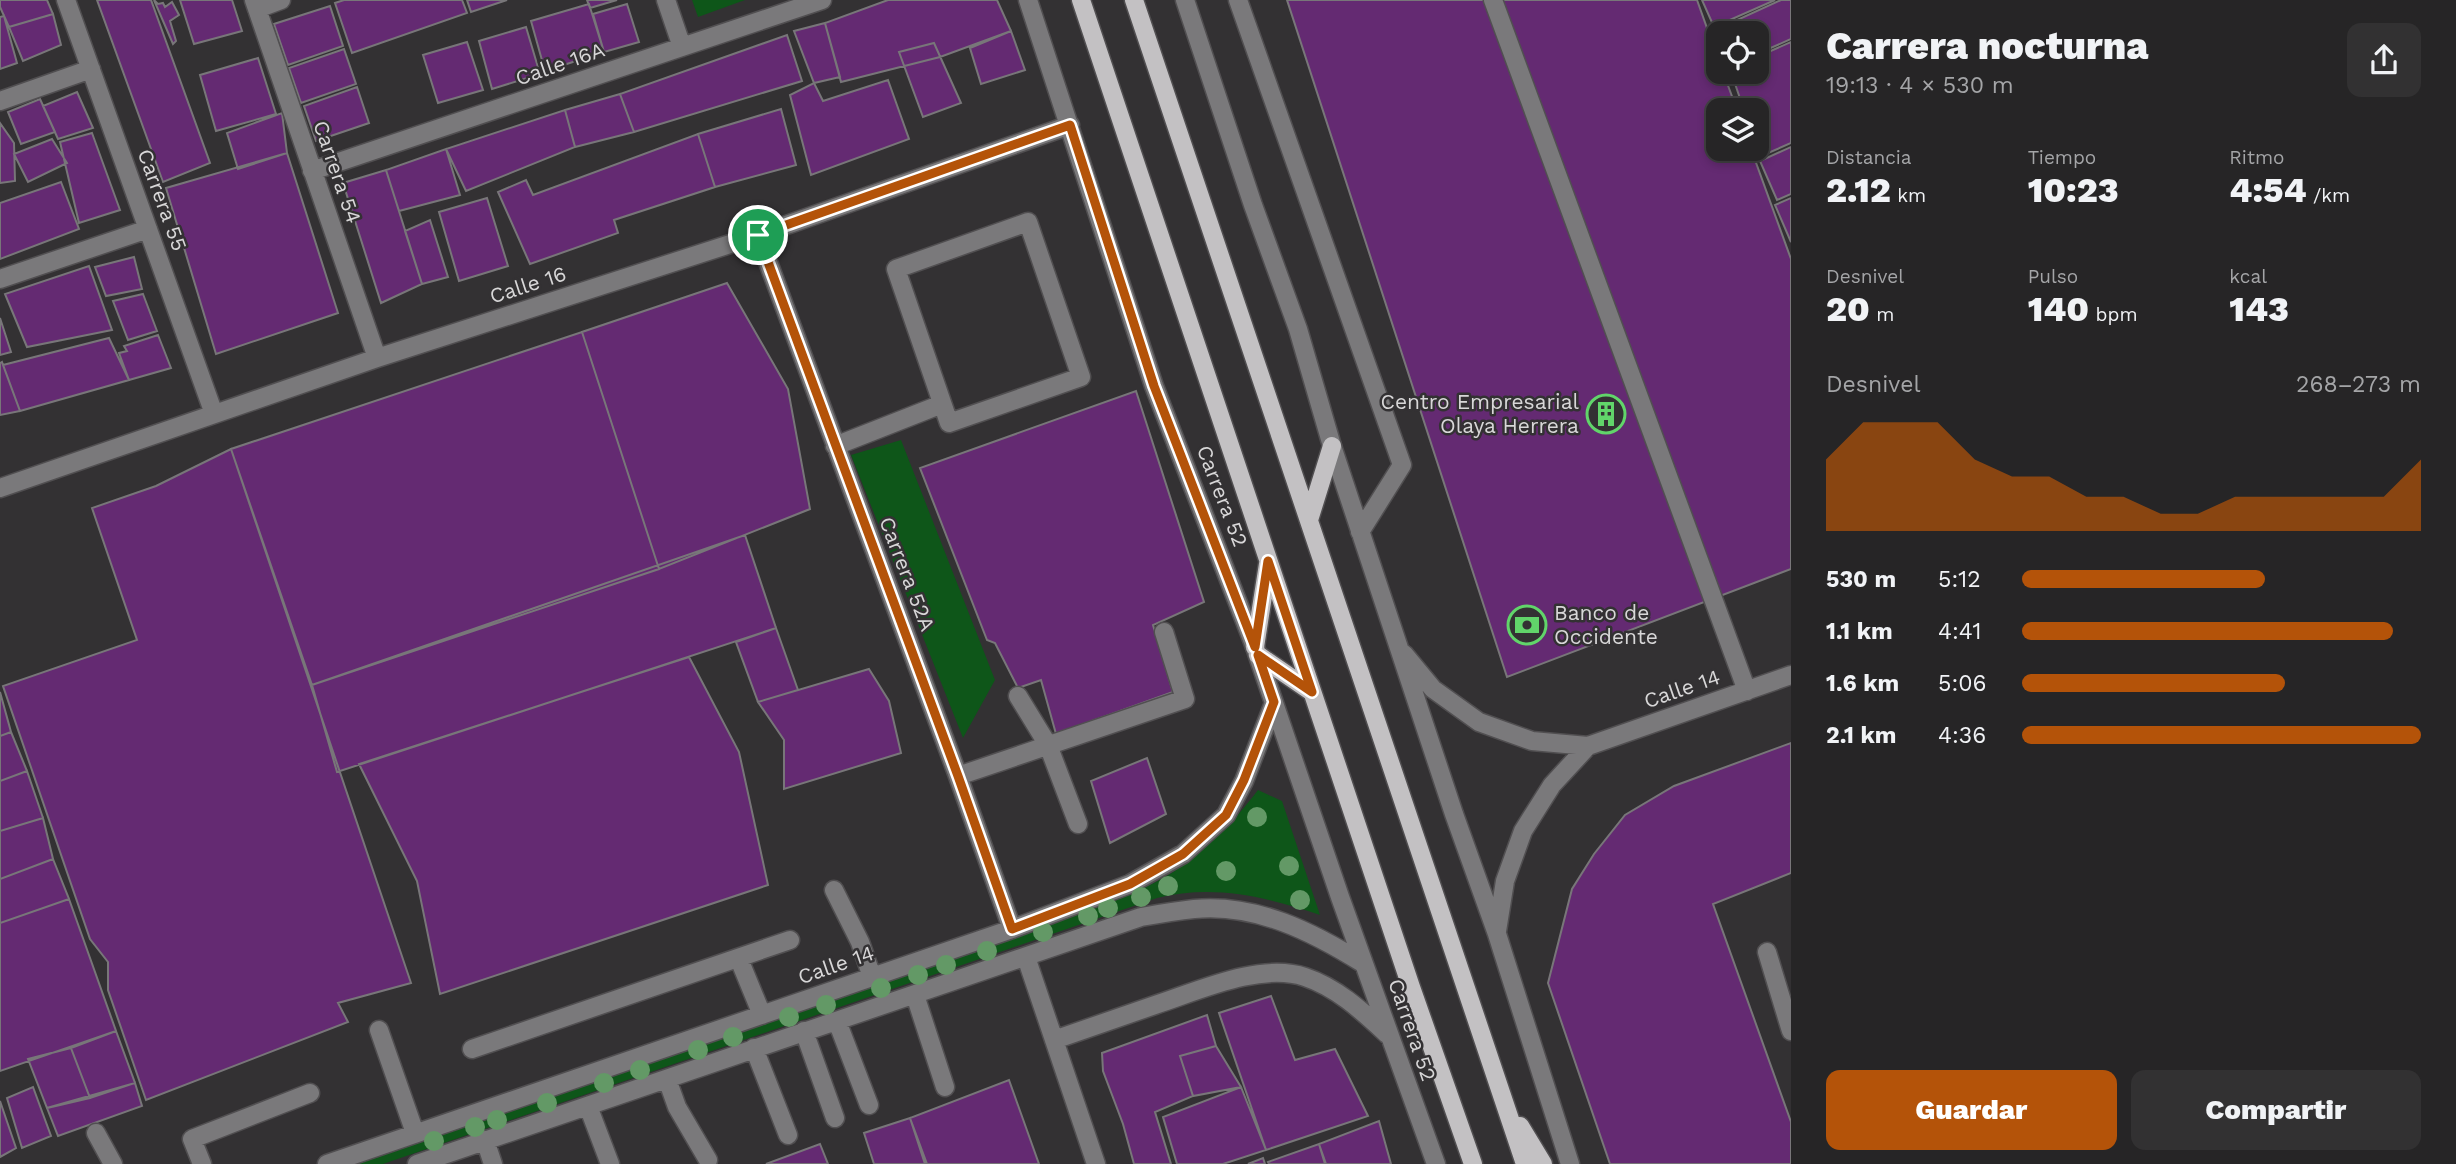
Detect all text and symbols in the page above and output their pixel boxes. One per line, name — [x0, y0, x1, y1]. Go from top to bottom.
map controls — [1706, 21, 1769, 161]
button: locate — [1706, 21, 1769, 84]
button: share — [2347, 23, 2421, 97]
text: Carrera nocturna — [1826, 24, 2148, 68]
street label: Calle 16A — [512, 37, 608, 90]
text: 19:13 · 4 × 530 m — [1826, 72, 2014, 99]
button: layers — [1706, 98, 1769, 161]
street label: Carrera 54 — [308, 117, 367, 227]
street label: Carrera 55 — [133, 146, 192, 254]
text: Distancia — [1826, 146, 1912, 169]
text: Tiempo — [2028, 146, 2096, 169]
text: Ritmo — [2229, 146, 2284, 169]
text: 2.12 — [1826, 169, 1891, 211]
text: 10:23 — [2028, 169, 2119, 211]
text: 4:54 — [2229, 169, 2307, 211]
text: km — [1891, 184, 1926, 207]
text: /km — [2307, 184, 2350, 207]
pin — [728, 205, 788, 265]
icon: arrive — [739, 216, 777, 254]
street label: Calle 16 — [486, 260, 569, 309]
text: Desnivel — [1826, 265, 1904, 288]
text: Pulso — [2028, 265, 2078, 288]
text: kcal — [2229, 265, 2267, 288]
text: 20 — [1826, 288, 1870, 330]
text: 140 — [2028, 288, 2089, 330]
text: 143 — [2229, 288, 2289, 330]
text: m — [1870, 303, 1894, 326]
text: bpm — [2089, 303, 2138, 326]
text: Desnivel — [1826, 371, 1921, 398]
text: 268–273 m — [2296, 371, 2421, 398]
place label: Centro Empresarial Olaya Herrera — [1380, 389, 1580, 438]
building icon: Centro Empresarial Olaya Herrera — [1585, 393, 1627, 435]
street label: Carrera 52 — [1192, 442, 1253, 550]
street label: Carrera 52A — [874, 513, 941, 635]
text: 530 m — [1826, 566, 1896, 593]
text: 5:12 — [1938, 566, 1981, 593]
place label: Banco de Occidente — [1554, 600, 1658, 649]
bank icon: Banco de Occidente — [1506, 604, 1548, 646]
text: 1.1 km — [1826, 618, 1893, 645]
text: 4:41 — [1938, 618, 1982, 645]
street label: Calle 14 — [1640, 664, 1723, 713]
text: 1.6 km — [1826, 670, 1899, 697]
text: 5:06 — [1938, 670, 1986, 697]
text: 2.1 km — [1826, 722, 1897, 749]
text: 4:36 — [1938, 722, 1986, 749]
street label: Calle 14 — [794, 940, 877, 989]
street label: Carrera 52 — [1383, 975, 1442, 1084]
button: Guardar — [1826, 1070, 2117, 1150]
button: Compartir — [2131, 1070, 2421, 1150]

